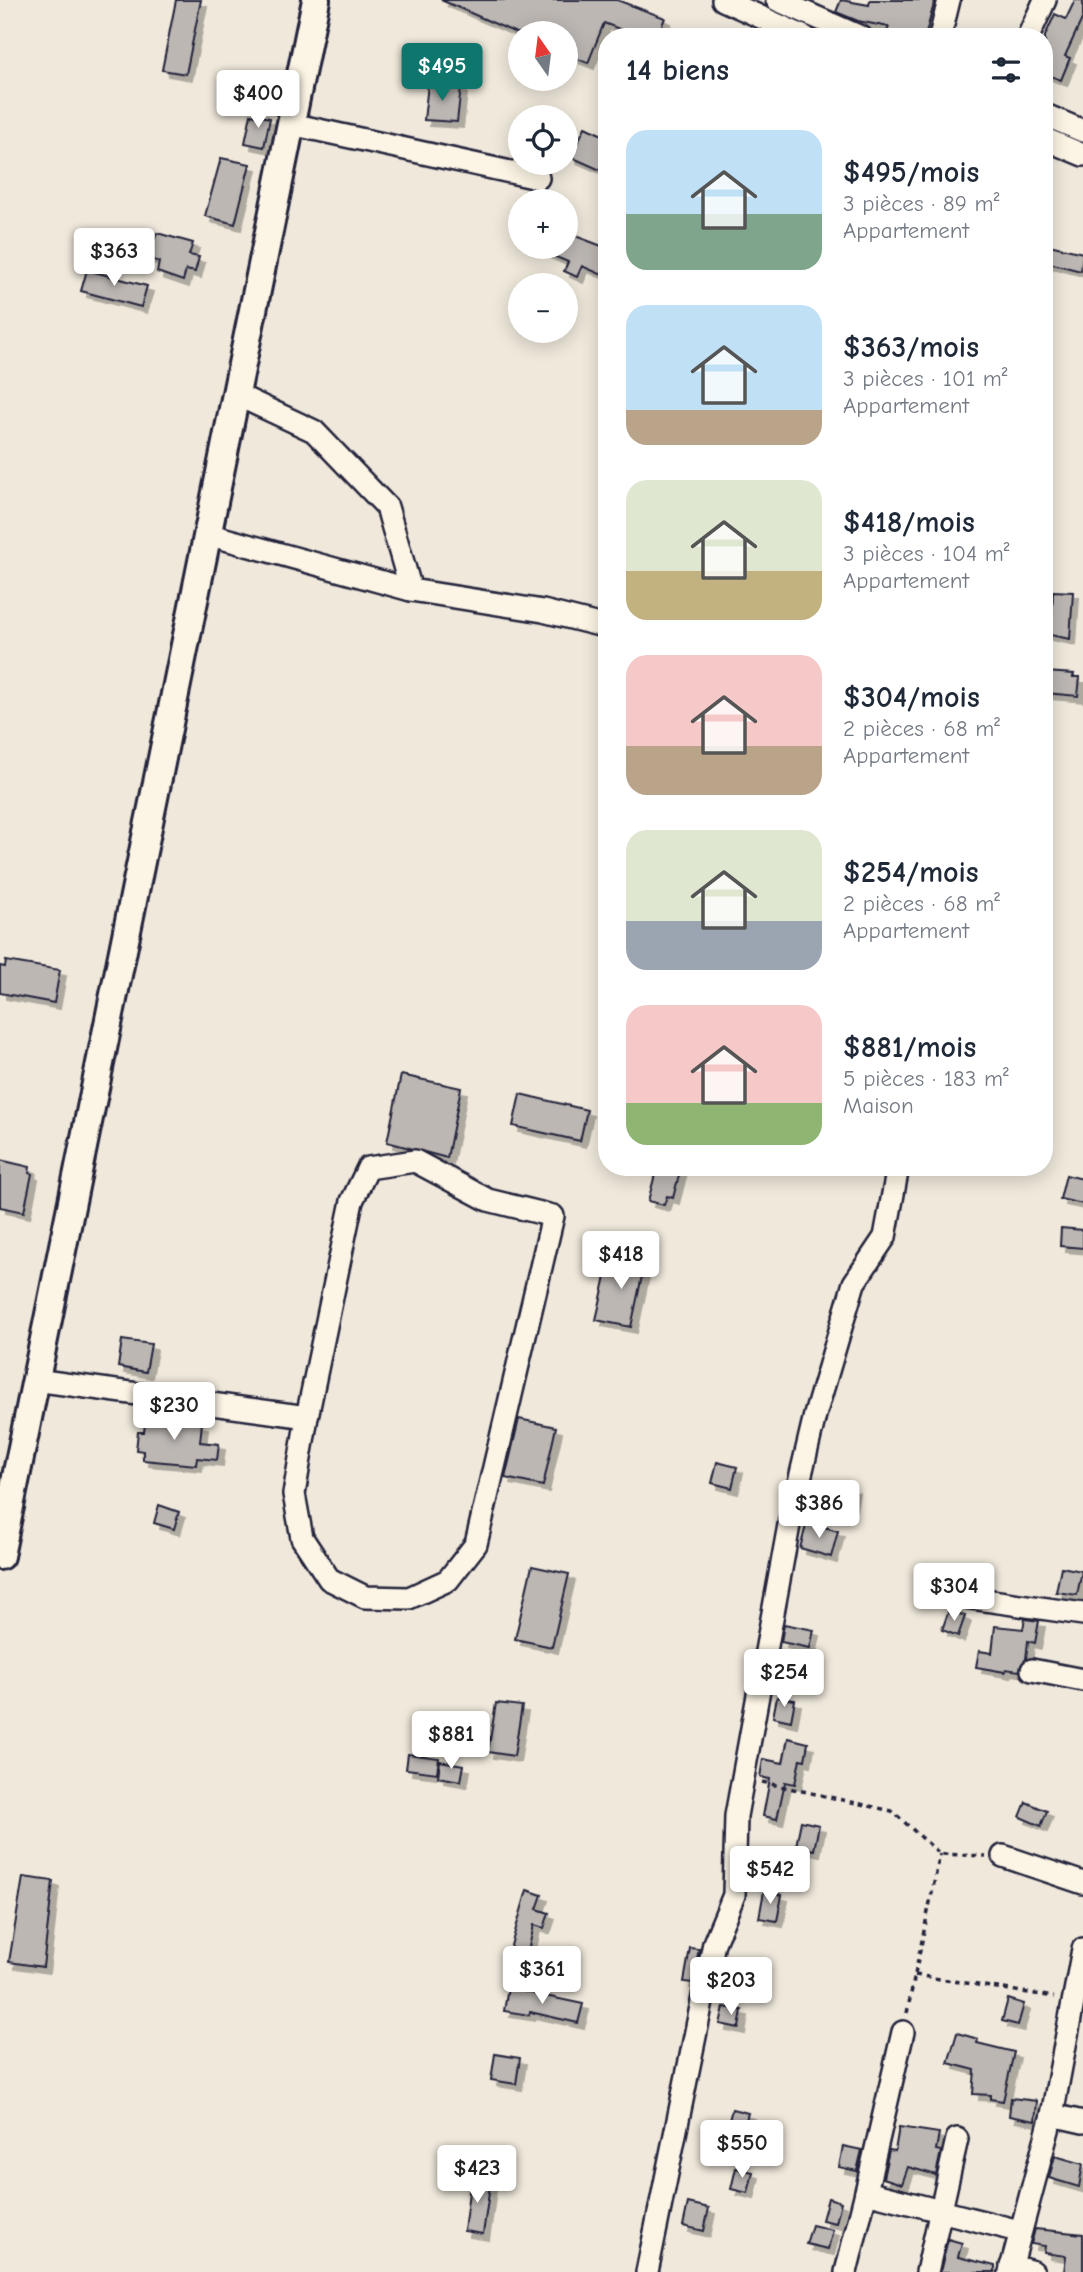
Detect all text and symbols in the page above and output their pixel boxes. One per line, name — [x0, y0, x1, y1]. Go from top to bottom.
north arrow — [508, 21, 578, 91]
map controls — [508, 21, 578, 343]
pin: $495 — [401, 43, 483, 103]
icon: filters — [987, 51, 1025, 89]
text: $495 — [418, 52, 466, 79]
text: 14 biens — [626, 53, 729, 88]
pin: $400 — [217, 71, 299, 130]
text: $400 — [233, 79, 283, 106]
button: locate — [508, 105, 578, 175]
text: $495/mois — [843, 155, 979, 190]
icon: home — [682, 158, 766, 242]
button: + — [508, 189, 578, 259]
text: 3 pièces · 89 m² — [843, 190, 999, 217]
text: Appartement — [843, 217, 969, 244]
pin: $363 — [73, 229, 155, 288]
text: $363 — [90, 237, 138, 264]
button: − — [508, 273, 578, 343]
text: $363/mois — [843, 330, 979, 365]
icon: home — [682, 333, 766, 417]
text: 3 pièces · 101 m² — [843, 365, 1008, 392]
text: Appartement — [843, 392, 969, 419]
text: $418/mois — [843, 505, 975, 540]
icon: home — [682, 508, 766, 592]
text: 3 pièces · 104 m² — [843, 540, 1010, 567]
text: Appartement — [843, 567, 969, 594]
text: $304/mois — [843, 680, 980, 715]
icon: home — [682, 683, 766, 767]
text: 2 pièces · 68 m² — [843, 715, 1000, 742]
text: Appartement — [843, 742, 969, 769]
text: $254/mois — [843, 855, 979, 890]
icon: home — [682, 858, 766, 942]
text: 2 pièces · 68 m² — [843, 890, 1000, 917]
text: Appartement — [843, 917, 969, 944]
text: $881/mois — [843, 1030, 976, 1065]
icon: home — [682, 1033, 766, 1117]
text: 5 pièces · 183 m² — [843, 1065, 1009, 1092]
text: Maison — [843, 1092, 914, 1119]
pin: $418 — [580, 1232, 662, 1291]
text: $418 — [598, 1240, 644, 1267]
pin: $230 — [133, 1382, 215, 1442]
text: $230 — [149, 1391, 199, 1418]
pin: $386 — [778, 1480, 860, 1540]
text: $386 — [795, 1489, 844, 1516]
pin: $304 — [913, 1564, 995, 1623]
text: $304 — [929, 1572, 979, 1599]
pin: $254 — [743, 1650, 825, 1709]
text: $254 — [760, 1658, 808, 1685]
pin: $881 — [410, 1712, 492, 1771]
text: $881 — [428, 1720, 474, 1747]
pin: $542 — [729, 1846, 811, 1906]
text: $542 — [746, 1855, 794, 1882]
pin: $361 — [501, 1946, 583, 2006]
text: $361 — [519, 1955, 565, 1982]
pin: $203 — [690, 1958, 772, 2017]
text: $203 — [706, 1966, 756, 1993]
pin: $550 — [701, 2120, 783, 2180]
text: $550 — [716, 2129, 768, 2156]
pin: $423 — [436, 2146, 518, 2205]
text: $423 — [453, 2154, 501, 2181]

